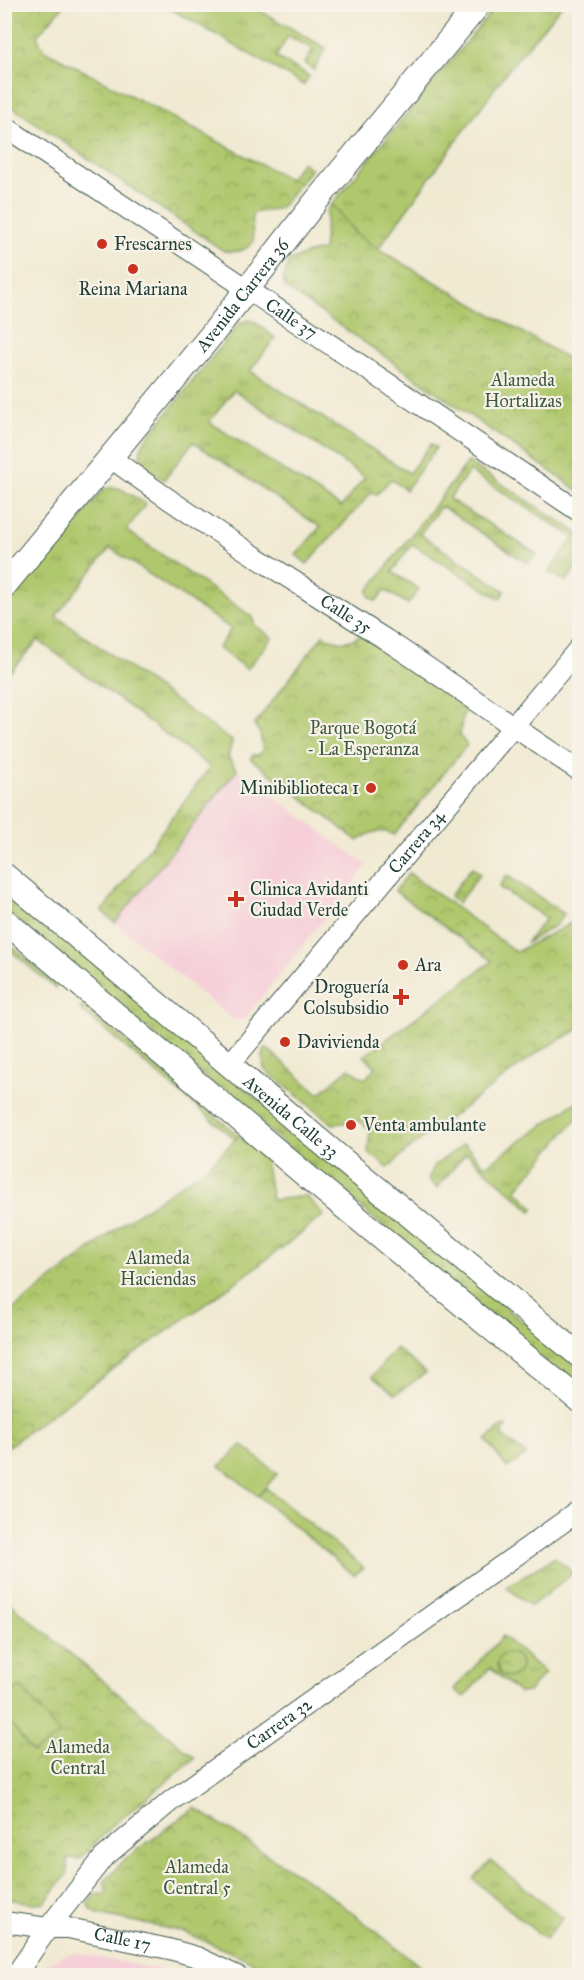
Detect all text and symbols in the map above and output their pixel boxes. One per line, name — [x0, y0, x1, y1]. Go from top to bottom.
place label: Frescarnes — [114, 233, 192, 255]
street label: Avenida Carrera 36 — [190, 234, 294, 357]
marker: Frescarnes — [95, 237, 109, 251]
marker: Reina Mariana — [126, 262, 140, 276]
place label: Reina Mariana — [78, 278, 188, 300]
street label: Calle 37 — [261, 293, 322, 344]
park label: Alameda Hortalizas — [484, 369, 562, 412]
street label: Calle 35 — [316, 590, 376, 639]
park label: Parque Bogotá - La Esperanza — [307, 717, 419, 760]
place label: Minibiblioteca 1 — [240, 777, 359, 799]
marker: Minibiblioteca 1 — [364, 781, 378, 795]
street label: Carrera 34 — [383, 805, 450, 878]
place label: Clinica Avidanti Ciudad Verde — [250, 878, 368, 921]
marker: Clinica Avidanti Ciudad Verde — [227, 890, 245, 908]
place label: Ara — [414, 954, 442, 976]
marker: Ara — [396, 958, 410, 972]
place label: Droguería Colsubsidio — [303, 976, 389, 1019]
marker: Droguería Colsubsidio — [394, 990, 408, 1004]
place label: Davivienda — [297, 1031, 380, 1053]
marker: Davivienda — [278, 1035, 292, 1049]
street label: Avenida Calle 33 — [238, 1070, 343, 1163]
place label: Venta ambulante — [362, 1114, 486, 1136]
marker: Venta ambulante — [344, 1118, 358, 1132]
park label: Alameda Haciendas — [120, 1247, 196, 1290]
street label: Carrera 32 — [242, 1693, 316, 1754]
park label: Alameda Central — [45, 1736, 110, 1779]
park label: Alameda Central 5 — [163, 1856, 231, 1899]
street label: Calle 17 — [92, 1923, 153, 1956]

